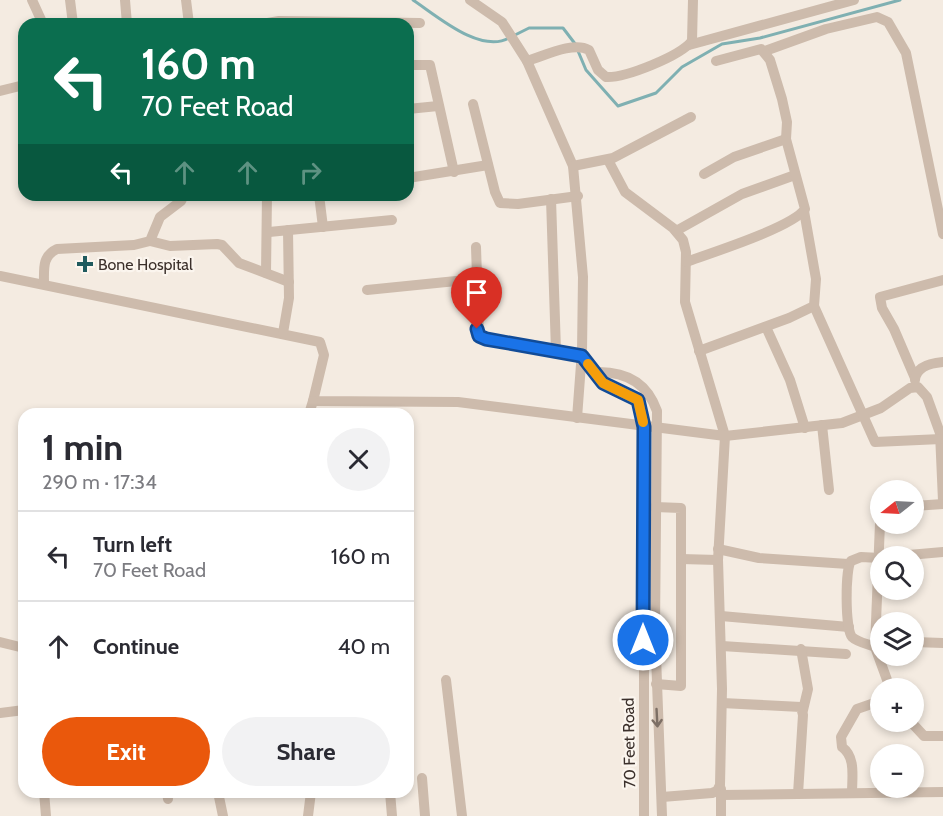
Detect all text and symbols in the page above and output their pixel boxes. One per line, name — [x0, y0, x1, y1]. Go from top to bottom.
text: 160 m — [141, 38, 256, 90]
icon: left — [42, 42, 120, 120]
text: 70 Feet Road — [141, 90, 294, 123]
icon: left — [105, 156, 138, 189]
icon: ahead — [168, 156, 201, 189]
icon: ahead — [231, 156, 264, 189]
icon: right — [294, 156, 327, 189]
marker: Bone Hospital — [76, 255, 94, 273]
place label: Bone Hospital — [98, 255, 193, 274]
pin — [451, 267, 502, 329]
icon: arrive — [460, 276, 493, 309]
text: 1 min — [42, 425, 123, 469]
button: close — [327, 428, 390, 491]
text: 290 m · 17:34 — [42, 470, 157, 494]
north arrow — [870, 480, 924, 534]
map controls — [870, 480, 924, 798]
text: Turn left — [93, 531, 172, 558]
icon: left — [42, 540, 75, 573]
text: 160 m — [331, 543, 390, 570]
button: search — [870, 546, 924, 600]
text: 70 Feet Road — [93, 558, 206, 582]
position arrow — [611, 608, 675, 672]
button: layers — [870, 612, 924, 666]
icon: ahead — [42, 630, 75, 663]
text: Continue — [93, 633, 179, 660]
text: 40 m — [338, 633, 390, 660]
button: + — [870, 678, 924, 732]
street label: 70 Feet Road — [619, 698, 639, 788]
one-way arrow — [652, 707, 663, 727]
button: Exit — [42, 717, 210, 786]
button: Share — [222, 717, 390, 786]
button: − — [870, 744, 924, 798]

